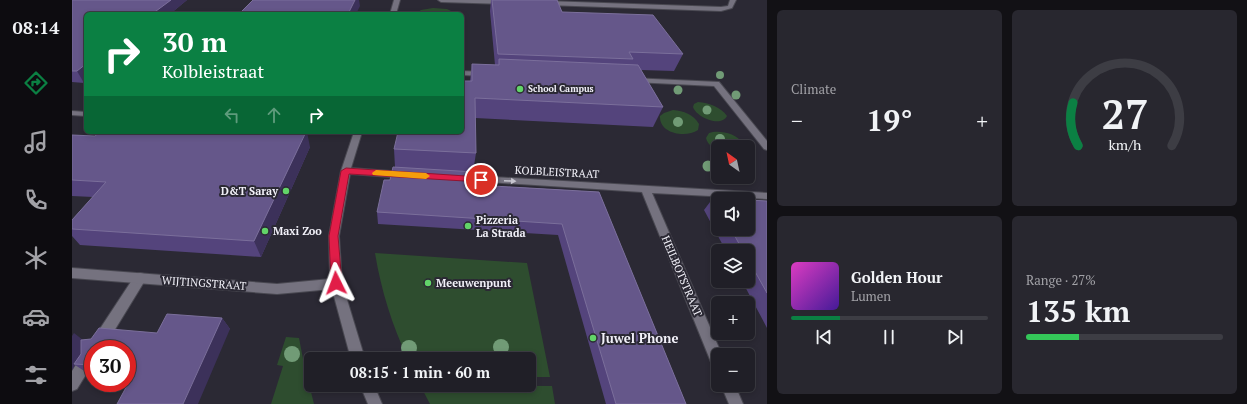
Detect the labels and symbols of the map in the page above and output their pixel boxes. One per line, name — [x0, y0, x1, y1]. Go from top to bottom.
place label: School Campus — [528, 83, 594, 95]
marker: School Campus — [515, 84, 525, 94]
north arrow — [711, 140, 755, 184]
pin — [464, 163, 498, 197]
street label: KOLBLEISTRAAT — [514, 163, 600, 181]
one-way arrow — [504, 178, 516, 185]
place label: D&T Saray — [221, 184, 278, 198]
marker: D&T Saray — [281, 186, 291, 196]
place label: Pizzeria La Strada — [476, 213, 526, 240]
marker: Pizzeria La Strada — [463, 221, 473, 231]
place label: Maxi Zoo — [273, 224, 322, 238]
marker: Maxi Zoo — [260, 226, 270, 236]
street label: HEILBOTSTRAAT — [659, 233, 705, 319]
position arrow — [315, 262, 357, 304]
street label: WIJTINGSTRAAT — [161, 273, 247, 293]
place label: Meeuwenpunt — [436, 276, 512, 290]
marker: Meeuwenpunt — [423, 278, 433, 288]
place label: Juwel Phone — [601, 329, 678, 347]
marker: Juwel Phone — [588, 333, 598, 343]
speed limit sign: 30 — [84, 340, 136, 392]

